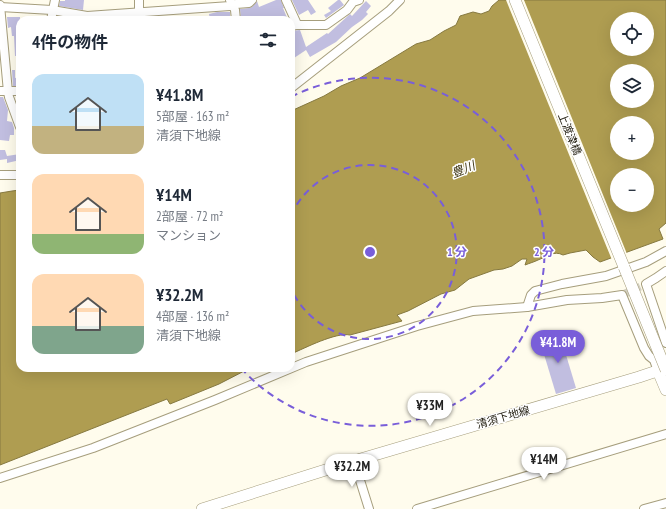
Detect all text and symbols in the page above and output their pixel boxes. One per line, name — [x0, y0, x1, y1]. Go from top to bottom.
map controls — [610, 12, 654, 212]
button: locate — [610, 12, 654, 56]
icon: filters — [257, 29, 279, 51]
text: 4件の物件 — [32, 31, 108, 53]
button: layers — [610, 64, 654, 108]
text: ¥41.8M — [156, 84, 203, 106]
icon: home — [64, 90, 112, 138]
text: 5部屋 · 163 m² — [156, 108, 229, 125]
street label: 上渡津橋 — [555, 111, 585, 157]
button: + — [610, 116, 654, 160]
text: 清須下地線 — [156, 127, 221, 144]
water label: 豊川 — [449, 157, 479, 180]
button: − — [610, 168, 654, 212]
text: ¥14M — [156, 184, 192, 206]
icon: home — [64, 190, 112, 238]
text: 2部屋 · 72 m² — [156, 208, 223, 225]
text: マンション — [156, 227, 221, 244]
text: 1 分 — [447, 244, 467, 259]
text: 2 分 — [534, 244, 554, 259]
centre of rings — [363, 245, 377, 259]
text: ¥32.2M — [156, 284, 203, 306]
icon: home — [64, 290, 112, 338]
text: 4部屋 · 136 m² — [156, 308, 229, 325]
text: 清須下地線 — [156, 327, 221, 344]
pin: ¥41.8M — [525, 330, 591, 364]
text: ¥41.8M — [540, 334, 576, 351]
pin: ¥33M — [406, 393, 454, 427]
text: ¥33M — [416, 397, 444, 414]
street label: 清須下地線 — [475, 403, 531, 431]
pin: ¥14M — [520, 447, 568, 481]
text: ¥14M — [530, 451, 558, 468]
pin: ¥32.2M — [319, 454, 385, 488]
text: ¥32.2M — [334, 458, 370, 475]

